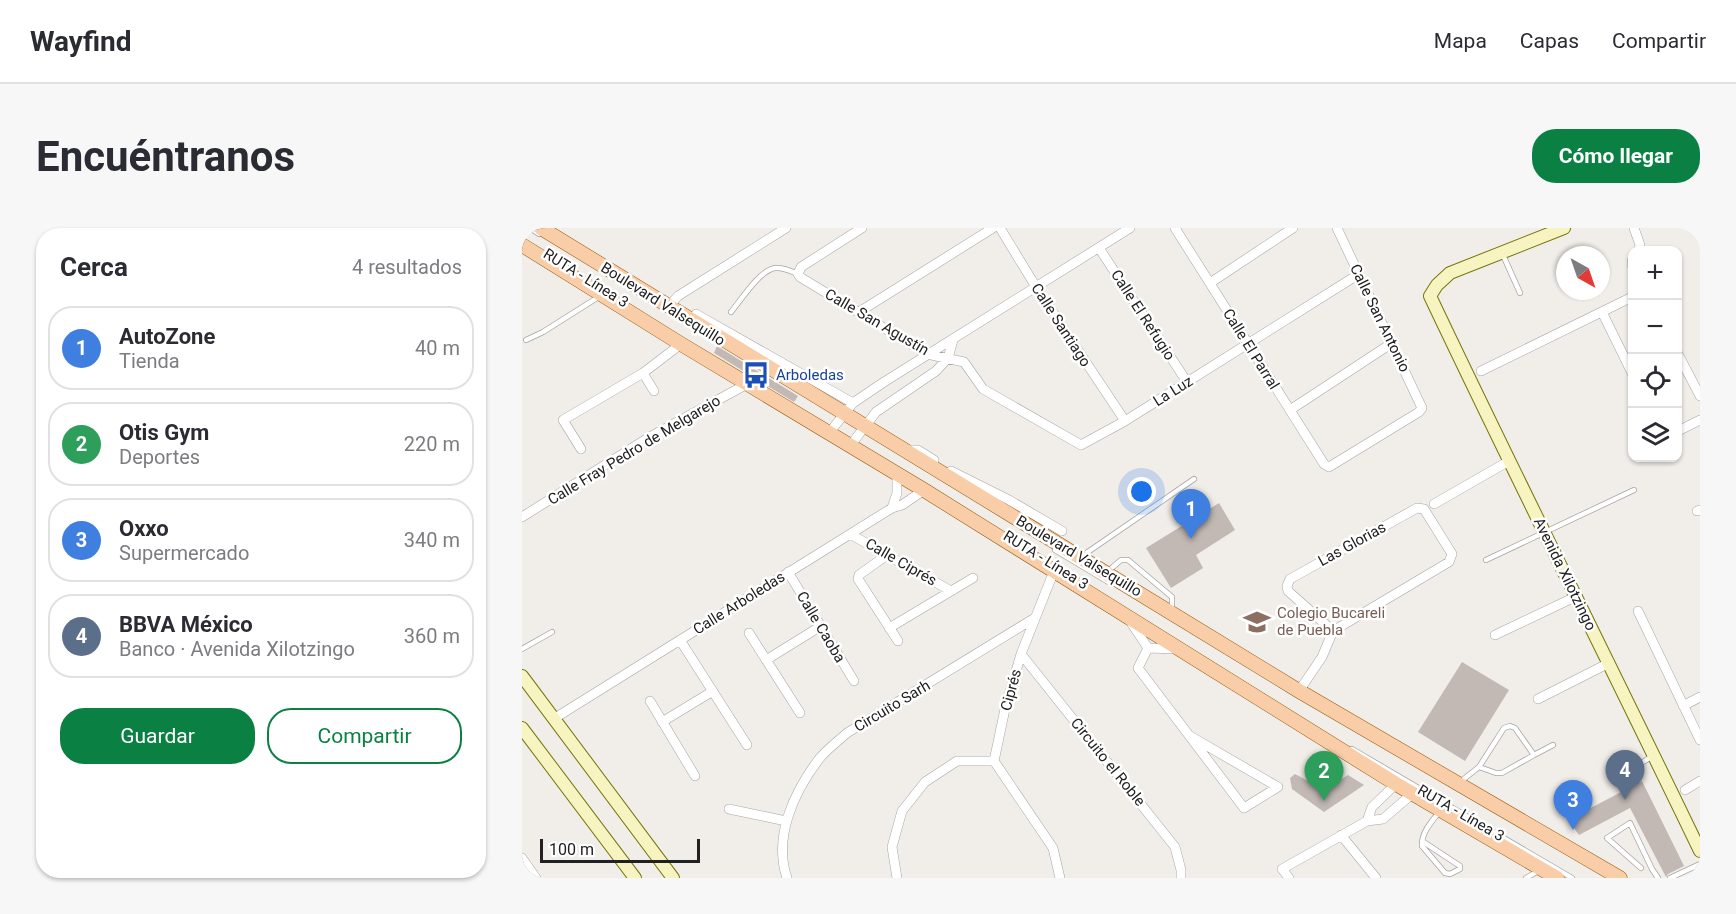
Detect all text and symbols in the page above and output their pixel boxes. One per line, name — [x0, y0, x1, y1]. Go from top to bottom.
text: Wayfind — [30, 25, 131, 58]
text: Mapa — [1434, 29, 1487, 53]
text: Capas — [1520, 29, 1579, 53]
text: Compartir — [1612, 29, 1706, 53]
button: Cómo llegar — [1532, 129, 1700, 183]
text: Encuéntranos — [36, 132, 295, 181]
street label: RUTA - Línea 3 — [540, 245, 632, 311]
north arrow — [1556, 246, 1610, 300]
map controls — [1628, 246, 1682, 462]
button: + — [1628, 246, 1682, 300]
text: Cerca — [60, 252, 128, 282]
text: 4 resultados — [352, 255, 462, 279]
street label: Boulevard Valsequillo — [598, 258, 728, 350]
street label: Calle San Antonio — [1346, 261, 1414, 375]
street label: Calle El Refugio — [1107, 266, 1179, 364]
street label: Calle Santiago — [1027, 280, 1095, 370]
street label: Calle San Agustín — [822, 285, 932, 359]
button: − — [1628, 300, 1682, 354]
street label: Calle El Parral — [1219, 305, 1283, 393]
text: AutoZone — [119, 324, 215, 349]
text: 1 — [76, 336, 87, 360]
text: 40 m — [415, 336, 460, 360]
text: Tienda — [119, 349, 180, 373]
button: locate — [1628, 354, 1682, 408]
bus stop icon: Arboledas — [741, 360, 771, 390]
place label: Arboledas — [776, 366, 844, 384]
street label: La Luz — [1150, 372, 1196, 410]
street label: Calle Fray Pedro de Melgarejo — [544, 391, 724, 509]
button: layers — [1628, 408, 1682, 462]
text: Otis Gym — [119, 420, 209, 445]
text: 2 — [76, 432, 87, 456]
text: 220 m — [404, 432, 460, 456]
text: Deportes — [119, 445, 200, 469]
your location — [1127, 477, 1156, 506]
pin: 1 — [1172, 490, 1210, 539]
street label: Boulevard Valsequillo — [1013, 511, 1145, 601]
street label: Avenida Xilotzingo — [1530, 515, 1600, 633]
text: Oxxo — [119, 516, 169, 541]
street label: Las Glorias — [1315, 518, 1389, 570]
street label: RUTA - Línea 3 — [1000, 527, 1092, 593]
text: 3 — [76, 528, 87, 552]
text: 340 m — [404, 528, 460, 552]
street label: Calle Ciprés — [862, 534, 940, 590]
text: Supermercado — [119, 541, 249, 565]
street label: Calle Arboledas — [690, 568, 788, 638]
street label: Calle Caoba — [793, 588, 849, 666]
place label: Colegio Bucareli de Puebla — [1277, 604, 1385, 639]
school or university icon: Colegio Bucareli de Puebla — [1242, 607, 1272, 637]
text: BBVA México — [119, 612, 253, 637]
text: 4 — [76, 624, 87, 648]
text: 360 m — [404, 624, 460, 648]
text: Banco · Avenida Xilotzingo — [119, 637, 355, 661]
street label: Ciprés — [997, 667, 1025, 713]
street label: Circuito Sarh — [851, 676, 933, 736]
button: Guardar — [60, 708, 255, 764]
button: Compartir — [267, 708, 462, 764]
street label: Circuito el Roble — [1067, 714, 1149, 810]
pin: 4 — [1606, 750, 1644, 800]
pin: 2 — [1304, 752, 1344, 801]
pin: 3 — [1554, 780, 1592, 830]
street label: RUTA - Línea 3 — [1414, 781, 1508, 845]
scale bar — [540, 836, 700, 864]
text: 100 m — [549, 840, 594, 859]

